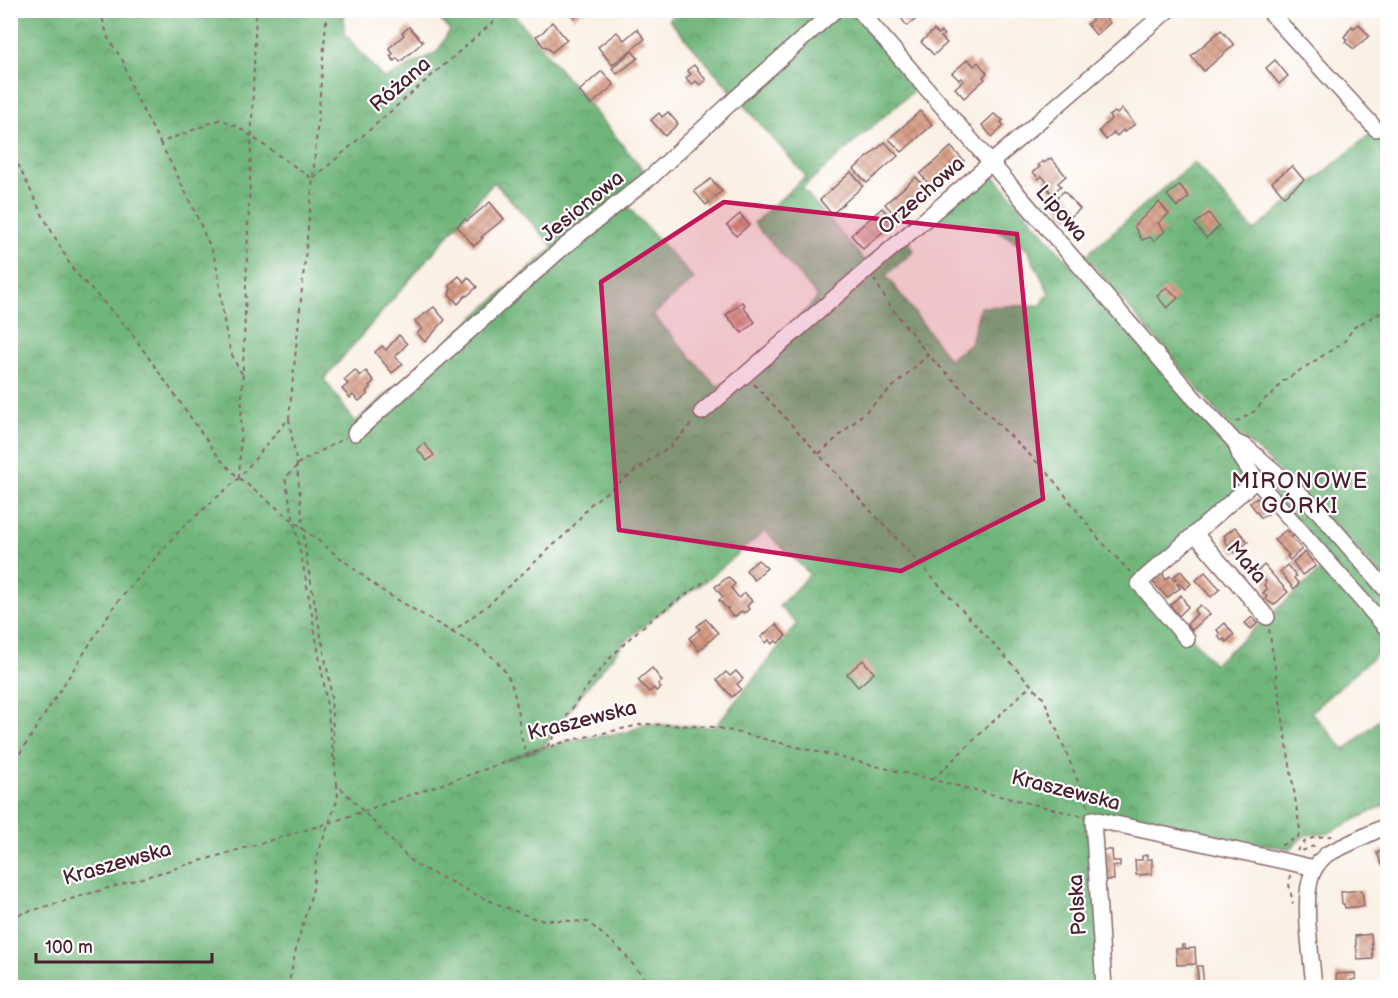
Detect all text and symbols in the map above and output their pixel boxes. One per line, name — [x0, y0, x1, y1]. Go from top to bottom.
street label: Różana — [365, 51, 436, 117]
street label: Orzechowa — [873, 151, 970, 240]
street label: Jesionowa — [536, 165, 629, 247]
street label: Lipowa — [1030, 180, 1093, 247]
district label: MIRONOWE GÓRKI — [1231, 468, 1369, 520]
street label: Mała — [1221, 536, 1272, 589]
street label: Kraszewska — [525, 695, 639, 746]
street label: Kraszewska — [1009, 765, 1123, 816]
street label: Kraszewska — [60, 836, 174, 891]
street label: Polska — [1063, 874, 1092, 936]
scale bar — [36, 926, 212, 964]
text: 100 m — [45, 937, 93, 958]

